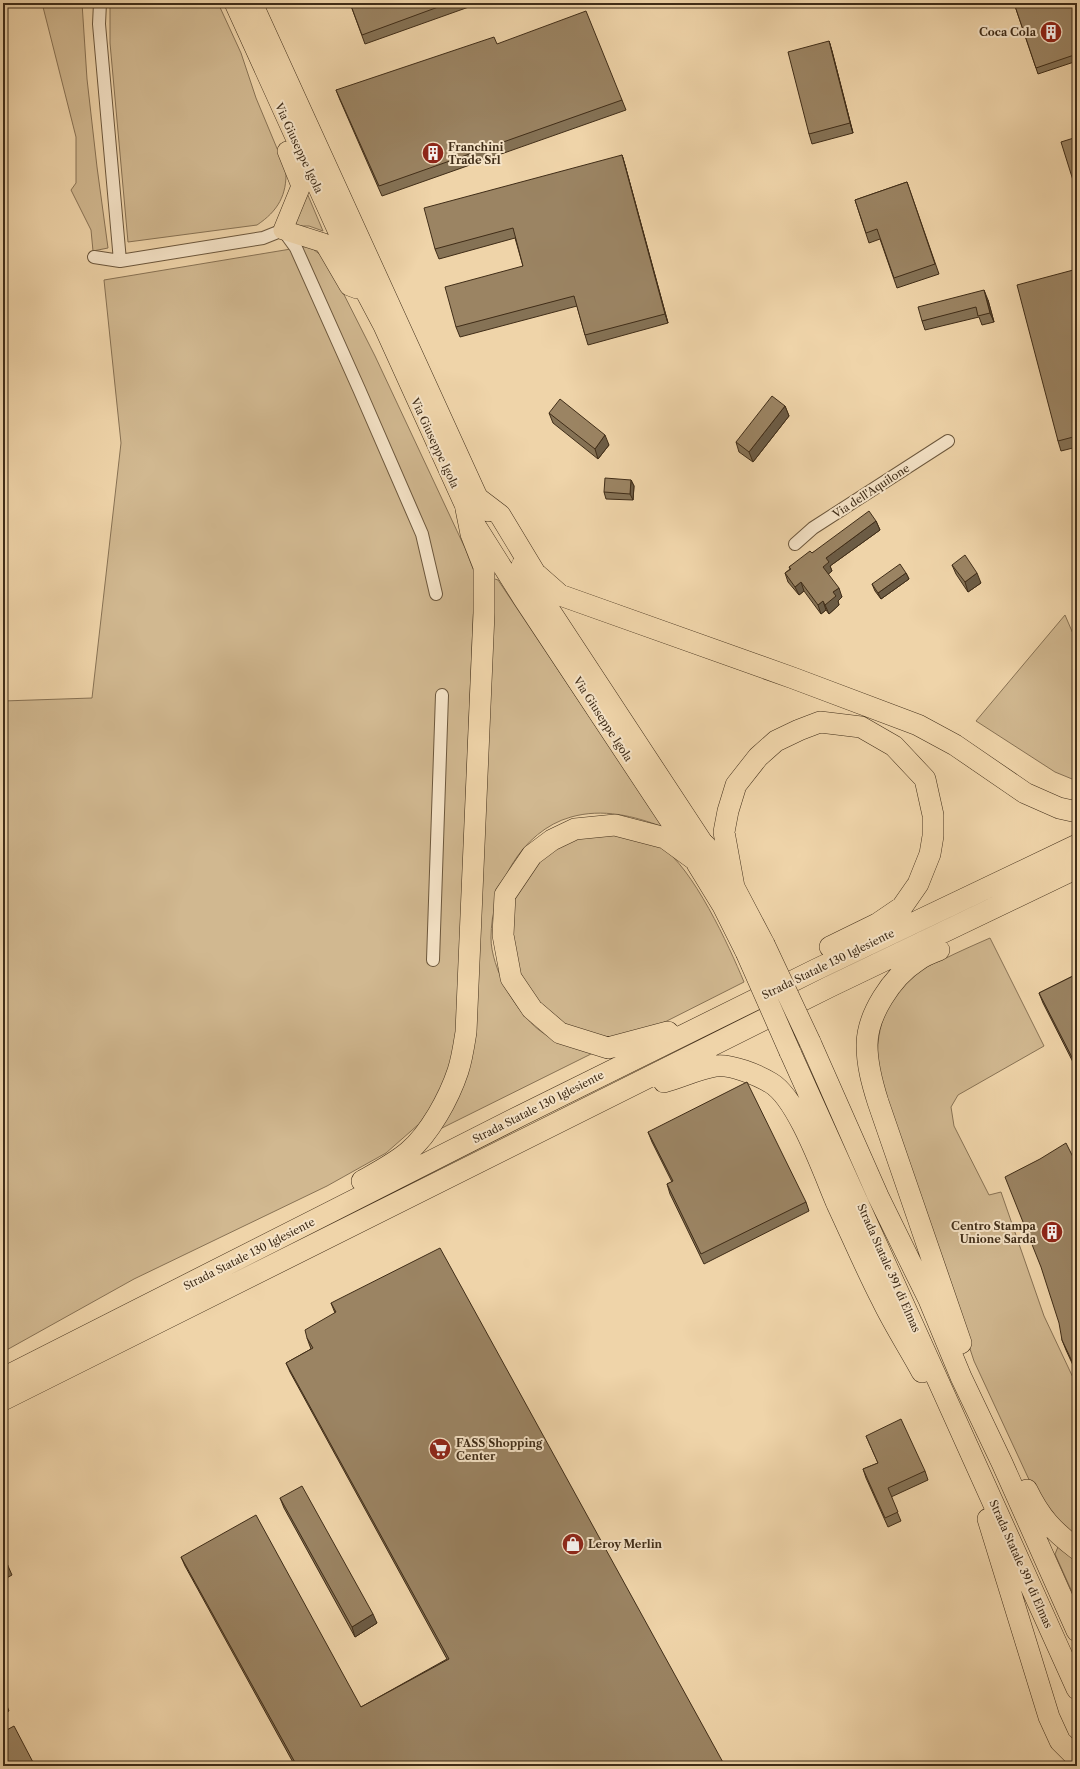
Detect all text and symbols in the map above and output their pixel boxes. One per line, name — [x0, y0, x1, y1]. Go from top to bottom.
building icon: Coca Cola — [1038, 19, 1064, 45]
place label: Coca Cola — [979, 25, 1037, 39]
street label: Via Giuseppe Igola — [272, 100, 326, 196]
building icon: Franchini Trade Srl — [420, 140, 446, 166]
place label: Franchini Trade Srl — [448, 140, 504, 167]
street label: Via Giuseppe Igola — [408, 395, 462, 491]
street label: Via dell'Aquilone — [829, 461, 912, 522]
street label: Via Giuseppe Igola — [570, 673, 636, 764]
street label: Strada Statale 130 Iglesiente — [760, 926, 896, 1002]
street label: Strada Statale 130 Iglesiente — [470, 1068, 606, 1146]
street label: Strada Statale 391 di Elmas — [854, 1202, 924, 1335]
street label: Strada Statale 130 Iglesiente — [181, 1215, 317, 1293]
place label: Centro Stampa Unione Sarda — [951, 1219, 1037, 1246]
building icon: Centro Stampa Unione Sarda — [1039, 1219, 1065, 1245]
supermarket icon: FASS Shopping Center — [427, 1436, 453, 1462]
place label: FASS Shopping Center — [456, 1436, 543, 1463]
street label: Strada Statale 391 di Elmas — [986, 1498, 1056, 1631]
shop icon: Leroy Merlin — [560, 1531, 586, 1557]
place label: Leroy Merlin — [588, 1537, 663, 1551]

